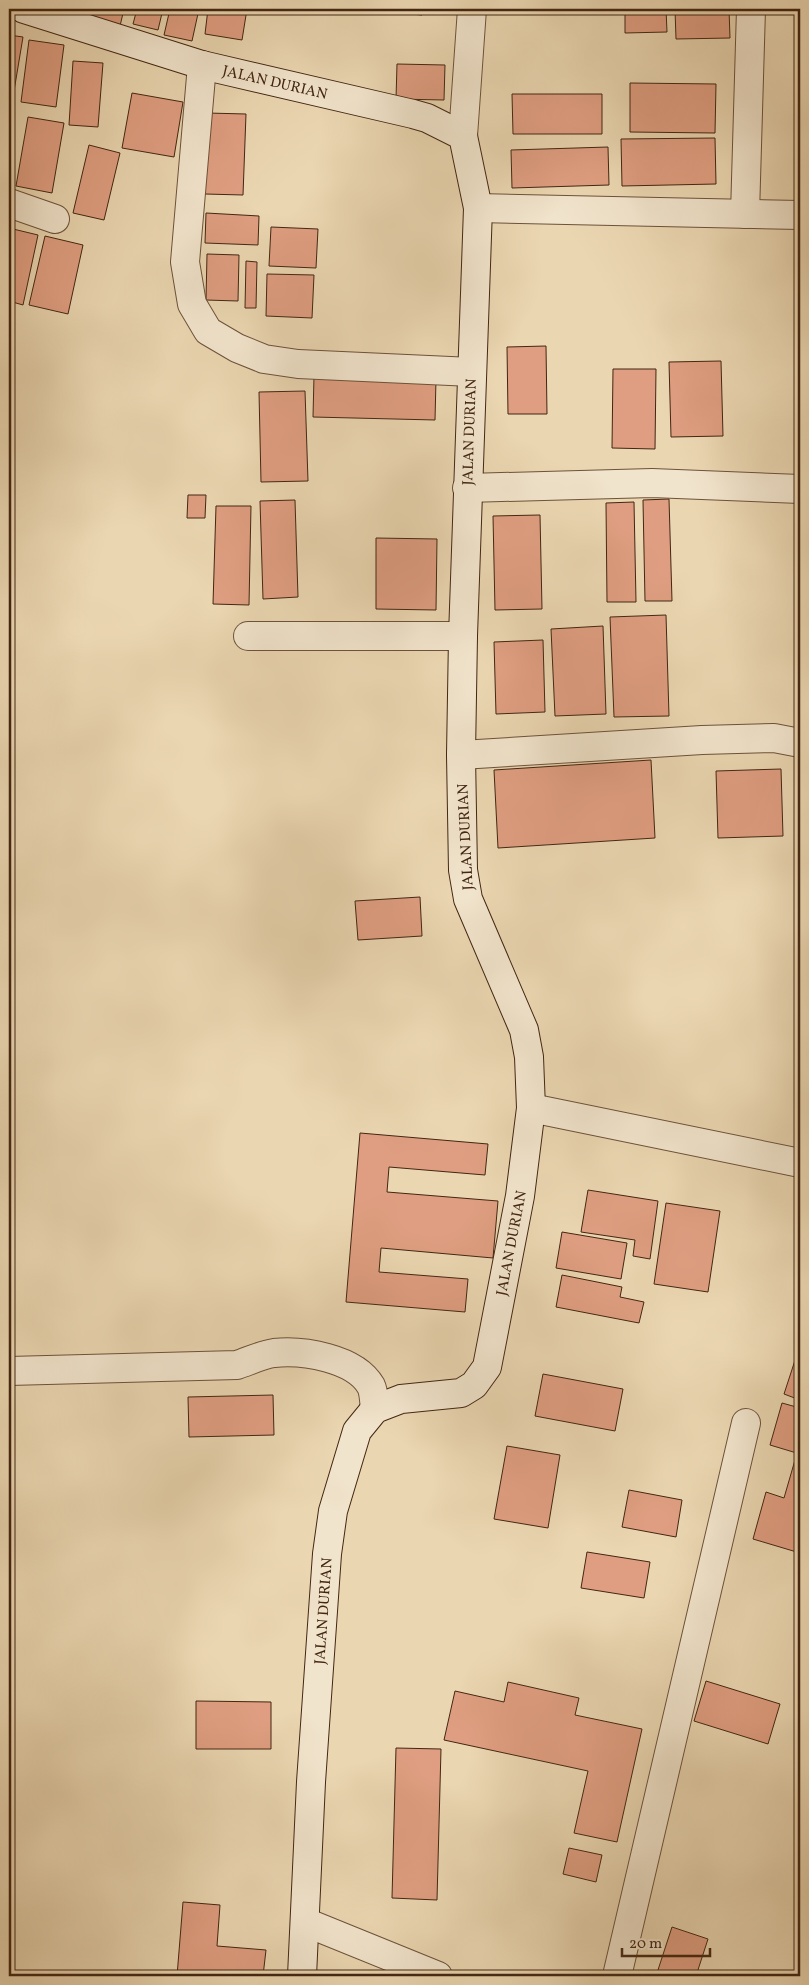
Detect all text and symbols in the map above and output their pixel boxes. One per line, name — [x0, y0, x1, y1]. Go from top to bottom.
street label: JALAN DURIAN — [220, 61, 329, 106]
street label: JALAN DURIAN — [458, 378, 483, 486]
street label: JALAN DURIAN — [453, 783, 480, 891]
street label: JALAN DURIAN — [492, 1189, 533, 1298]
street label: JALAN DURIAN — [310, 1557, 339, 1665]
scale bar — [622, 1925, 709, 1957]
text: 20 m — [629, 1934, 662, 1955]

